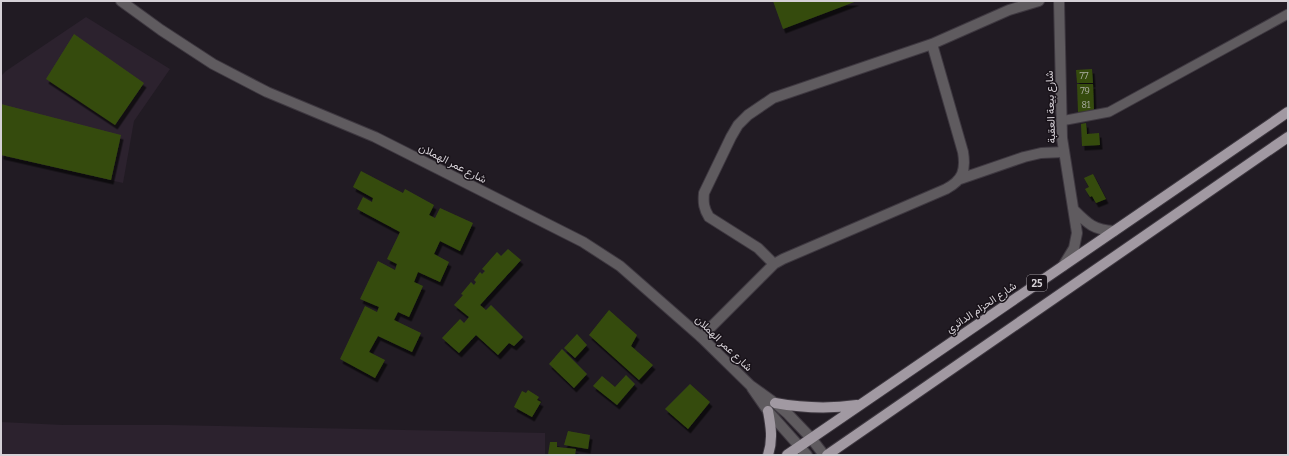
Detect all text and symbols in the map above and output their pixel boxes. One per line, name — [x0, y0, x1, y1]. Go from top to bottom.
street label: شارع بيعة العقبة — [1043, 70, 1059, 144]
house number: 77 — [1079, 71, 1089, 81]
house number: 79 — [1080, 86, 1090, 96]
house number: 81 — [1081, 100, 1091, 110]
street label: شارع عمر الهملان — [416, 141, 489, 187]
road number: 25 — [1027, 275, 1047, 291]
street label: شارع الحزام الدائري — [944, 279, 1021, 338]
street label: شارع عمر الهملان — [692, 313, 755, 375]

